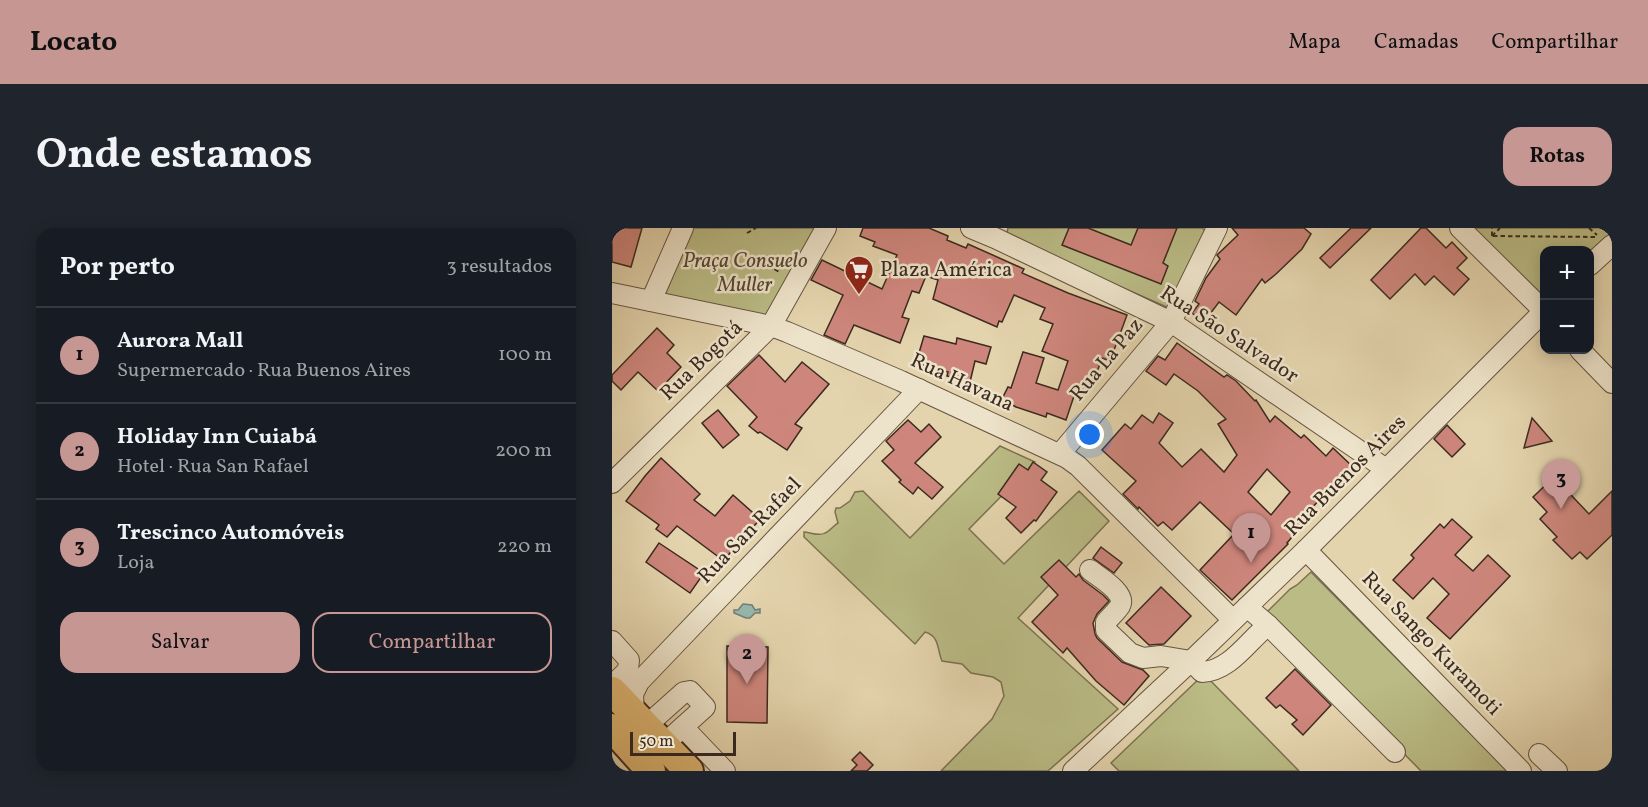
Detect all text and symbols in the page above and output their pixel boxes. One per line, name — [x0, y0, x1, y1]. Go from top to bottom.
text: Locato — [30, 23, 117, 62]
text: Mapa — [1288, 28, 1341, 57]
text: Camadas — [1374, 28, 1458, 57]
text: Compartilhar — [1491, 28, 1618, 57]
text: Onde estamos — [36, 127, 312, 186]
button: Rotas — [1503, 127, 1612, 186]
map controls — [1540, 246, 1594, 354]
button: + — [1540, 246, 1594, 300]
park label: Praça Consuelo Muller — [682, 247, 808, 300]
text: Por perto — [60, 249, 175, 285]
text: 3 resultados — [447, 253, 552, 281]
supermarket icon: Plaza América — [843, 254, 875, 296]
place label: Plaza América — [880, 256, 1012, 285]
street label: Rua São Salvador — [1154, 279, 1304, 391]
button: − — [1540, 300, 1594, 354]
street label: Rua La Paz — [1064, 312, 1150, 408]
street label: Rua Bogotá — [654, 314, 750, 408]
text: Aurora Mall — [117, 326, 243, 357]
text: 1 — [75, 341, 84, 369]
text: 100 m — [498, 341, 552, 369]
street label: Rua Havana — [906, 346, 1018, 420]
text: Supermercado · Rua Buenos Aires — [117, 357, 411, 385]
street label: Rua Buenos Aires — [1279, 409, 1413, 543]
your location — [1075, 420, 1104, 449]
text: Holiday Inn Cuiabá — [117, 422, 317, 453]
text: 2 — [74, 437, 85, 465]
text: 200 m — [495, 437, 552, 465]
text: Hotel · Rua San Rafael — [117, 453, 309, 481]
pin: 3 — [1542, 460, 1580, 509]
street label: Rua San Rafael — [692, 471, 808, 591]
pin: 1 — [1232, 514, 1270, 563]
text: Trescinco Automóveis — [117, 518, 345, 549]
text: 3 — [74, 533, 85, 561]
text: 220 m — [497, 533, 552, 561]
text: Loja — [117, 549, 154, 577]
street label: Rua Sango Kuramoti — [1354, 565, 1508, 723]
button: Salvar — [60, 612, 300, 673]
button: Compartilhar — [312, 612, 552, 673]
pin: 2 — [728, 634, 766, 684]
scale bar — [630, 729, 736, 756]
text: 50 m — [639, 731, 673, 753]

